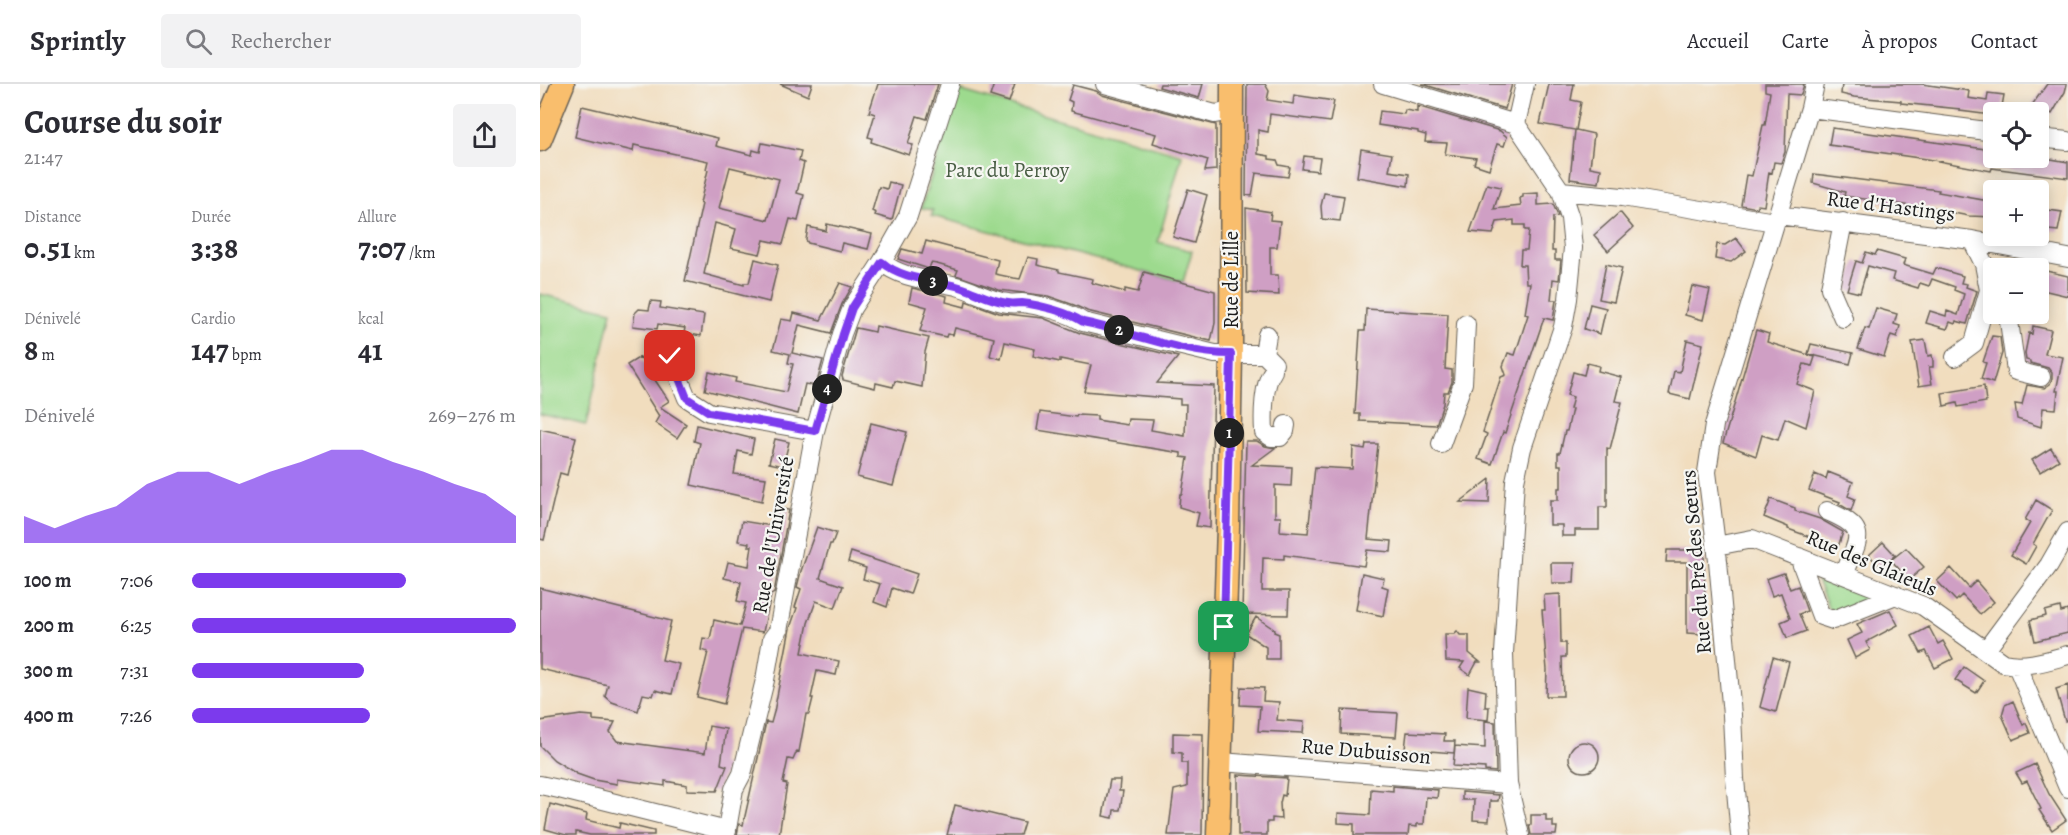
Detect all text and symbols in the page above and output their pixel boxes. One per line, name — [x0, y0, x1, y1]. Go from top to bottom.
search box — [161, 14, 581, 68]
text: Sprintly — [30, 22, 125, 60]
icon: search — [182, 25, 215, 58]
text: Rechercher — [230, 26, 331, 56]
text: Accueil — [1687, 27, 1749, 55]
text: Carte — [1782, 27, 1829, 55]
text: À propos — [1862, 27, 1938, 55]
text: Contact — [1971, 27, 2038, 55]
text: Course du soir — [24, 99, 222, 144]
map controls — [1983, 102, 2049, 324]
button: locate — [1983, 102, 2049, 168]
button: share — [453, 104, 516, 167]
text: 21:47 — [24, 144, 63, 171]
park label: Parc du Perroy — [945, 156, 1070, 184]
button: + — [1983, 180, 2049, 246]
street label: Rue d'Hastings — [1825, 184, 1957, 228]
text: Distance — [24, 206, 81, 228]
text: Durée — [191, 206, 231, 228]
text: Allure — [358, 206, 397, 228]
text: 0.51 — [24, 228, 71, 268]
text: 3:38 — [191, 228, 238, 268]
text: 7:07 — [358, 228, 406, 268]
street label: Rue de Lille — [1217, 231, 1245, 329]
text: km — [71, 242, 95, 264]
text: /km — [406, 242, 436, 264]
button: − — [1983, 258, 2049, 324]
pin: 3 — [918, 266, 948, 296]
text: 3 — [930, 270, 936, 292]
text: Dénivelé — [24, 308, 81, 330]
text: Cardio — [191, 308, 236, 330]
text: kcal — [358, 308, 384, 330]
pin: 2 — [1104, 315, 1134, 345]
text: 2 — [1115, 319, 1123, 341]
text: 8 — [24, 330, 38, 370]
text: 147 — [191, 330, 229, 370]
text: 41 — [358, 330, 383, 370]
pin — [644, 330, 695, 381]
icon: check — [653, 339, 686, 372]
text: m — [38, 344, 55, 366]
text: bpm — [229, 344, 262, 366]
pin: 4 — [812, 374, 842, 404]
text: 4 — [823, 378, 831, 400]
text: Dénivelé — [24, 402, 95, 429]
text: 269–276 m — [428, 402, 516, 429]
pin: 1 — [1214, 418, 1244, 448]
text: 1 — [1226, 422, 1232, 444]
street label: Rue de l'Université — [745, 454, 801, 616]
street label: Rue du Pré des Sœurs — [1674, 469, 1718, 655]
street label: Rue des Glaieuls — [1802, 523, 1942, 603]
text: 100 m — [24, 567, 72, 594]
text: 7:06 — [120, 567, 153, 594]
pin — [1198, 601, 1249, 652]
icon: arrive — [1207, 610, 1240, 643]
text: 200 m — [24, 612, 74, 639]
text: 6:25 — [120, 612, 152, 639]
text: 300 m — [24, 657, 73, 684]
text: 7:31 — [120, 657, 148, 684]
text: 400 m — [24, 702, 74, 729]
text: 7:26 — [120, 702, 152, 729]
street label: Rue Dubuisson — [1300, 731, 1432, 771]

